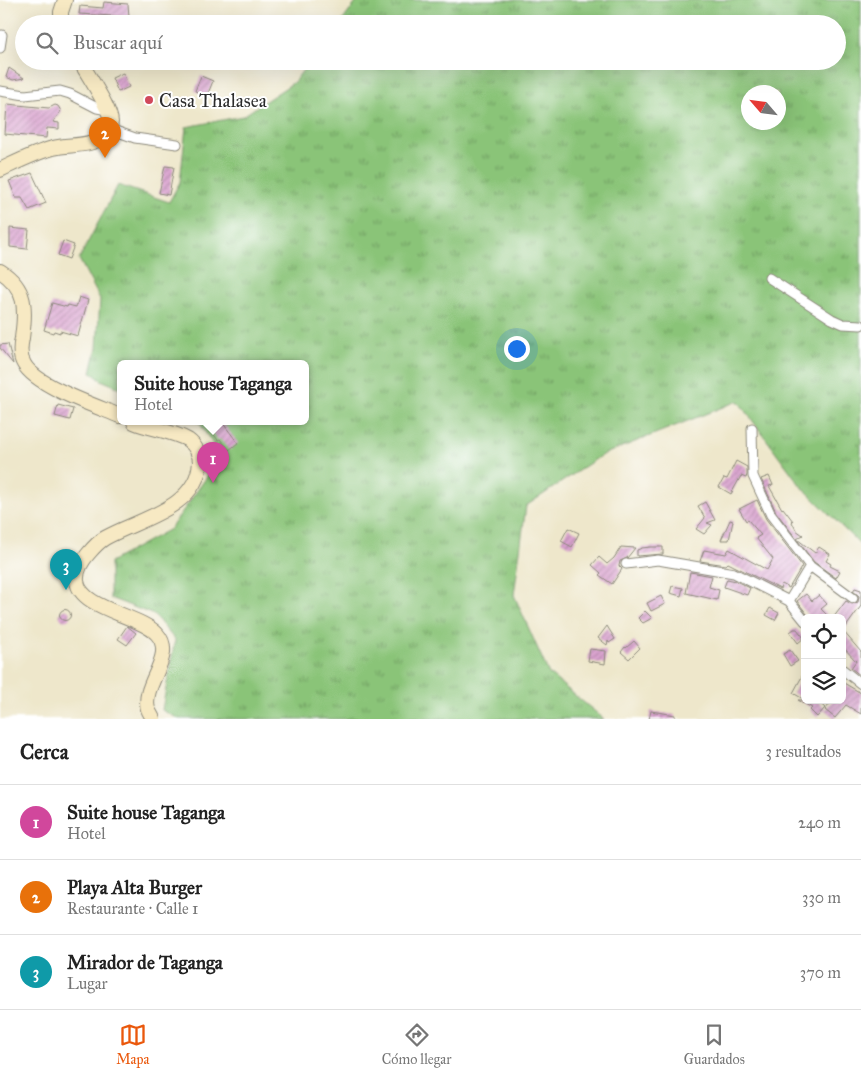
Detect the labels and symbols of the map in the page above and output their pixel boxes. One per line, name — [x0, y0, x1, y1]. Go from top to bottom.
north arrow — [741, 85, 786, 130]
place label: Casa Thalasea — [159, 89, 268, 112]
marker: Casa Thalasea — [143, 94, 155, 106]
pin: 2 — [89, 117, 121, 158]
your location — [504, 336, 530, 362]
pin: 1 — [197, 442, 229, 483]
pin: 3 — [50, 549, 82, 590]

